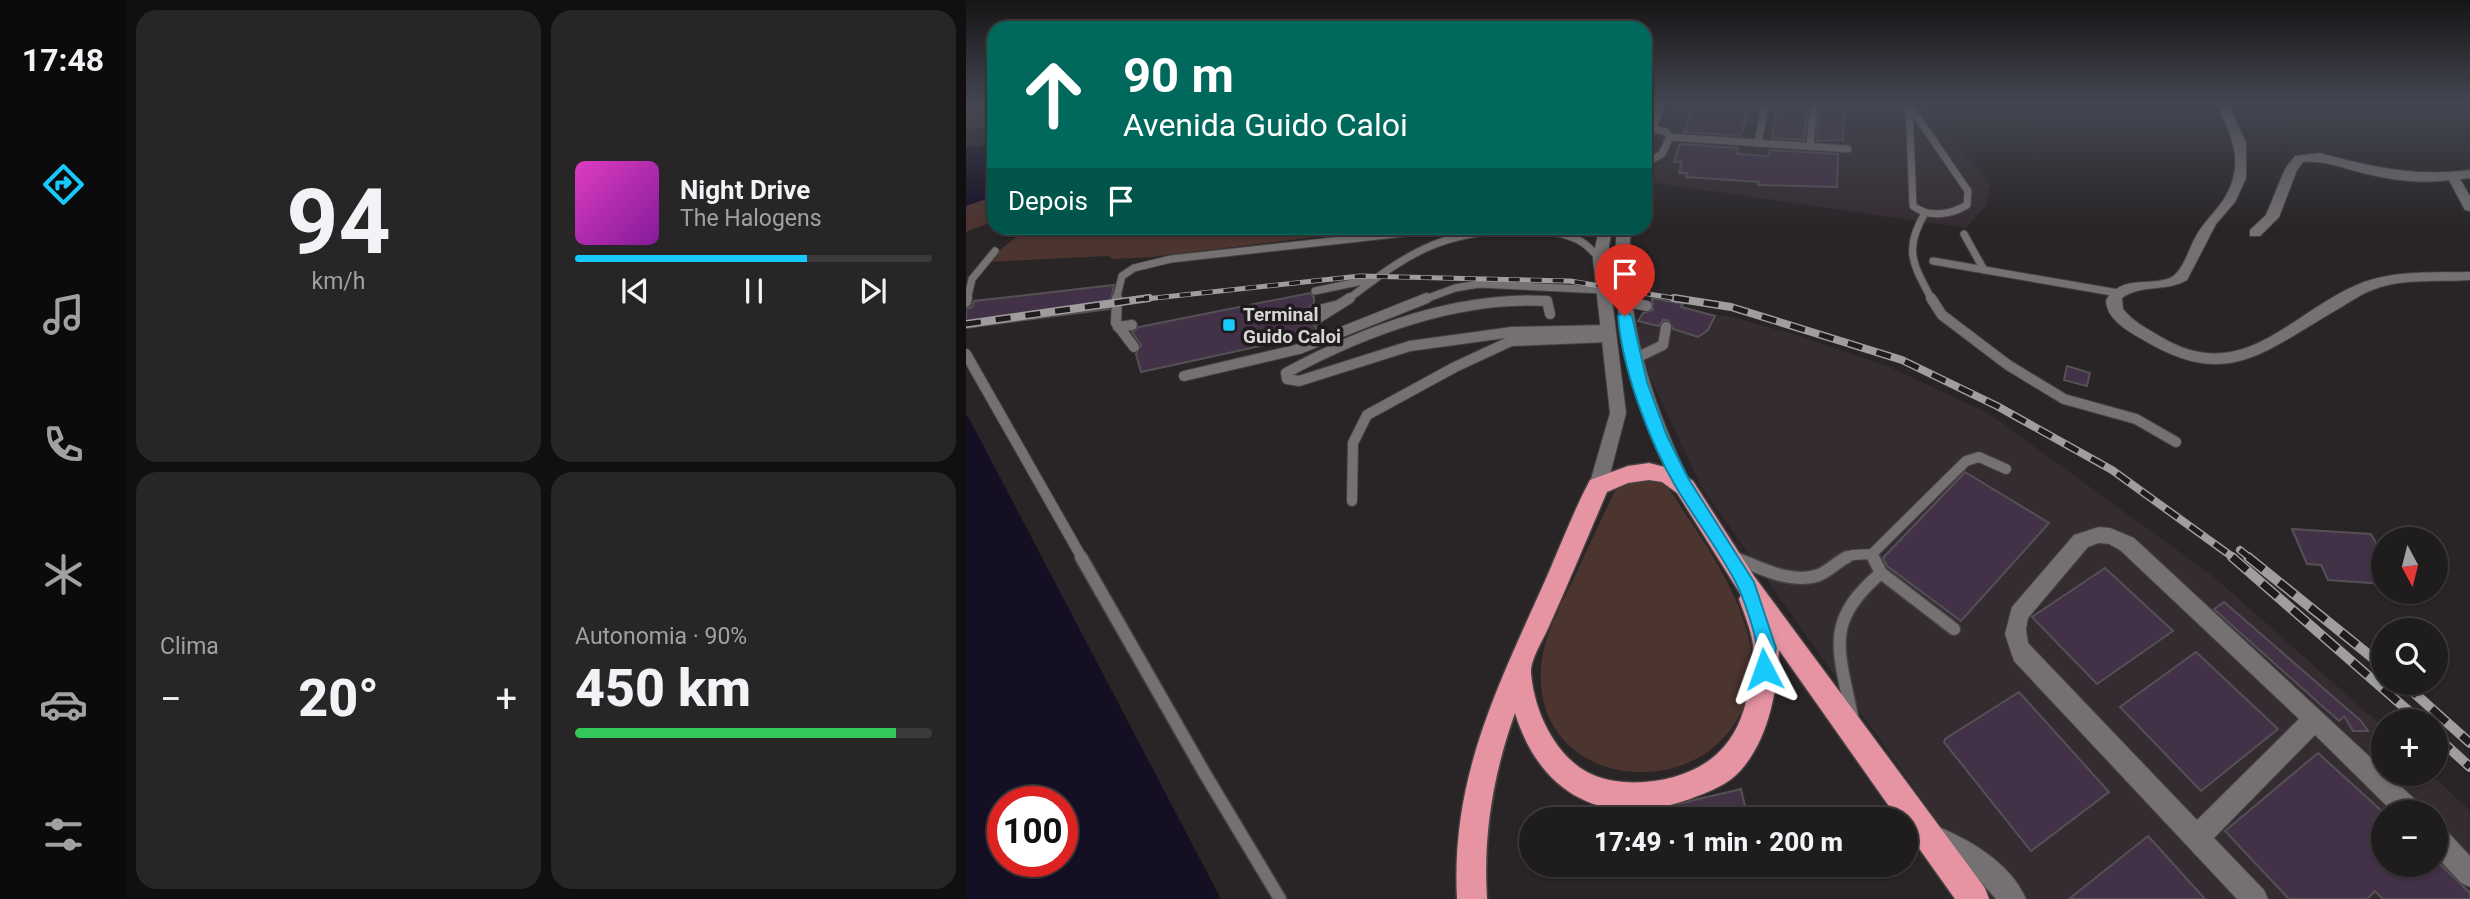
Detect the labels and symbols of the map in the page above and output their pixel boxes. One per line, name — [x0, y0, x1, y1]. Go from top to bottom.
pin — [1595, 244, 1655, 316]
place label: Terminal Guido Caloi — [1243, 303, 1341, 348]
marker: Terminal Guido Caloi — [1221, 317, 1237, 333]
north arrow — [2371, 527, 2448, 604]
position arrow — [1727, 632, 1801, 706]
speed limit sign: 100 — [987, 786, 1078, 877]

